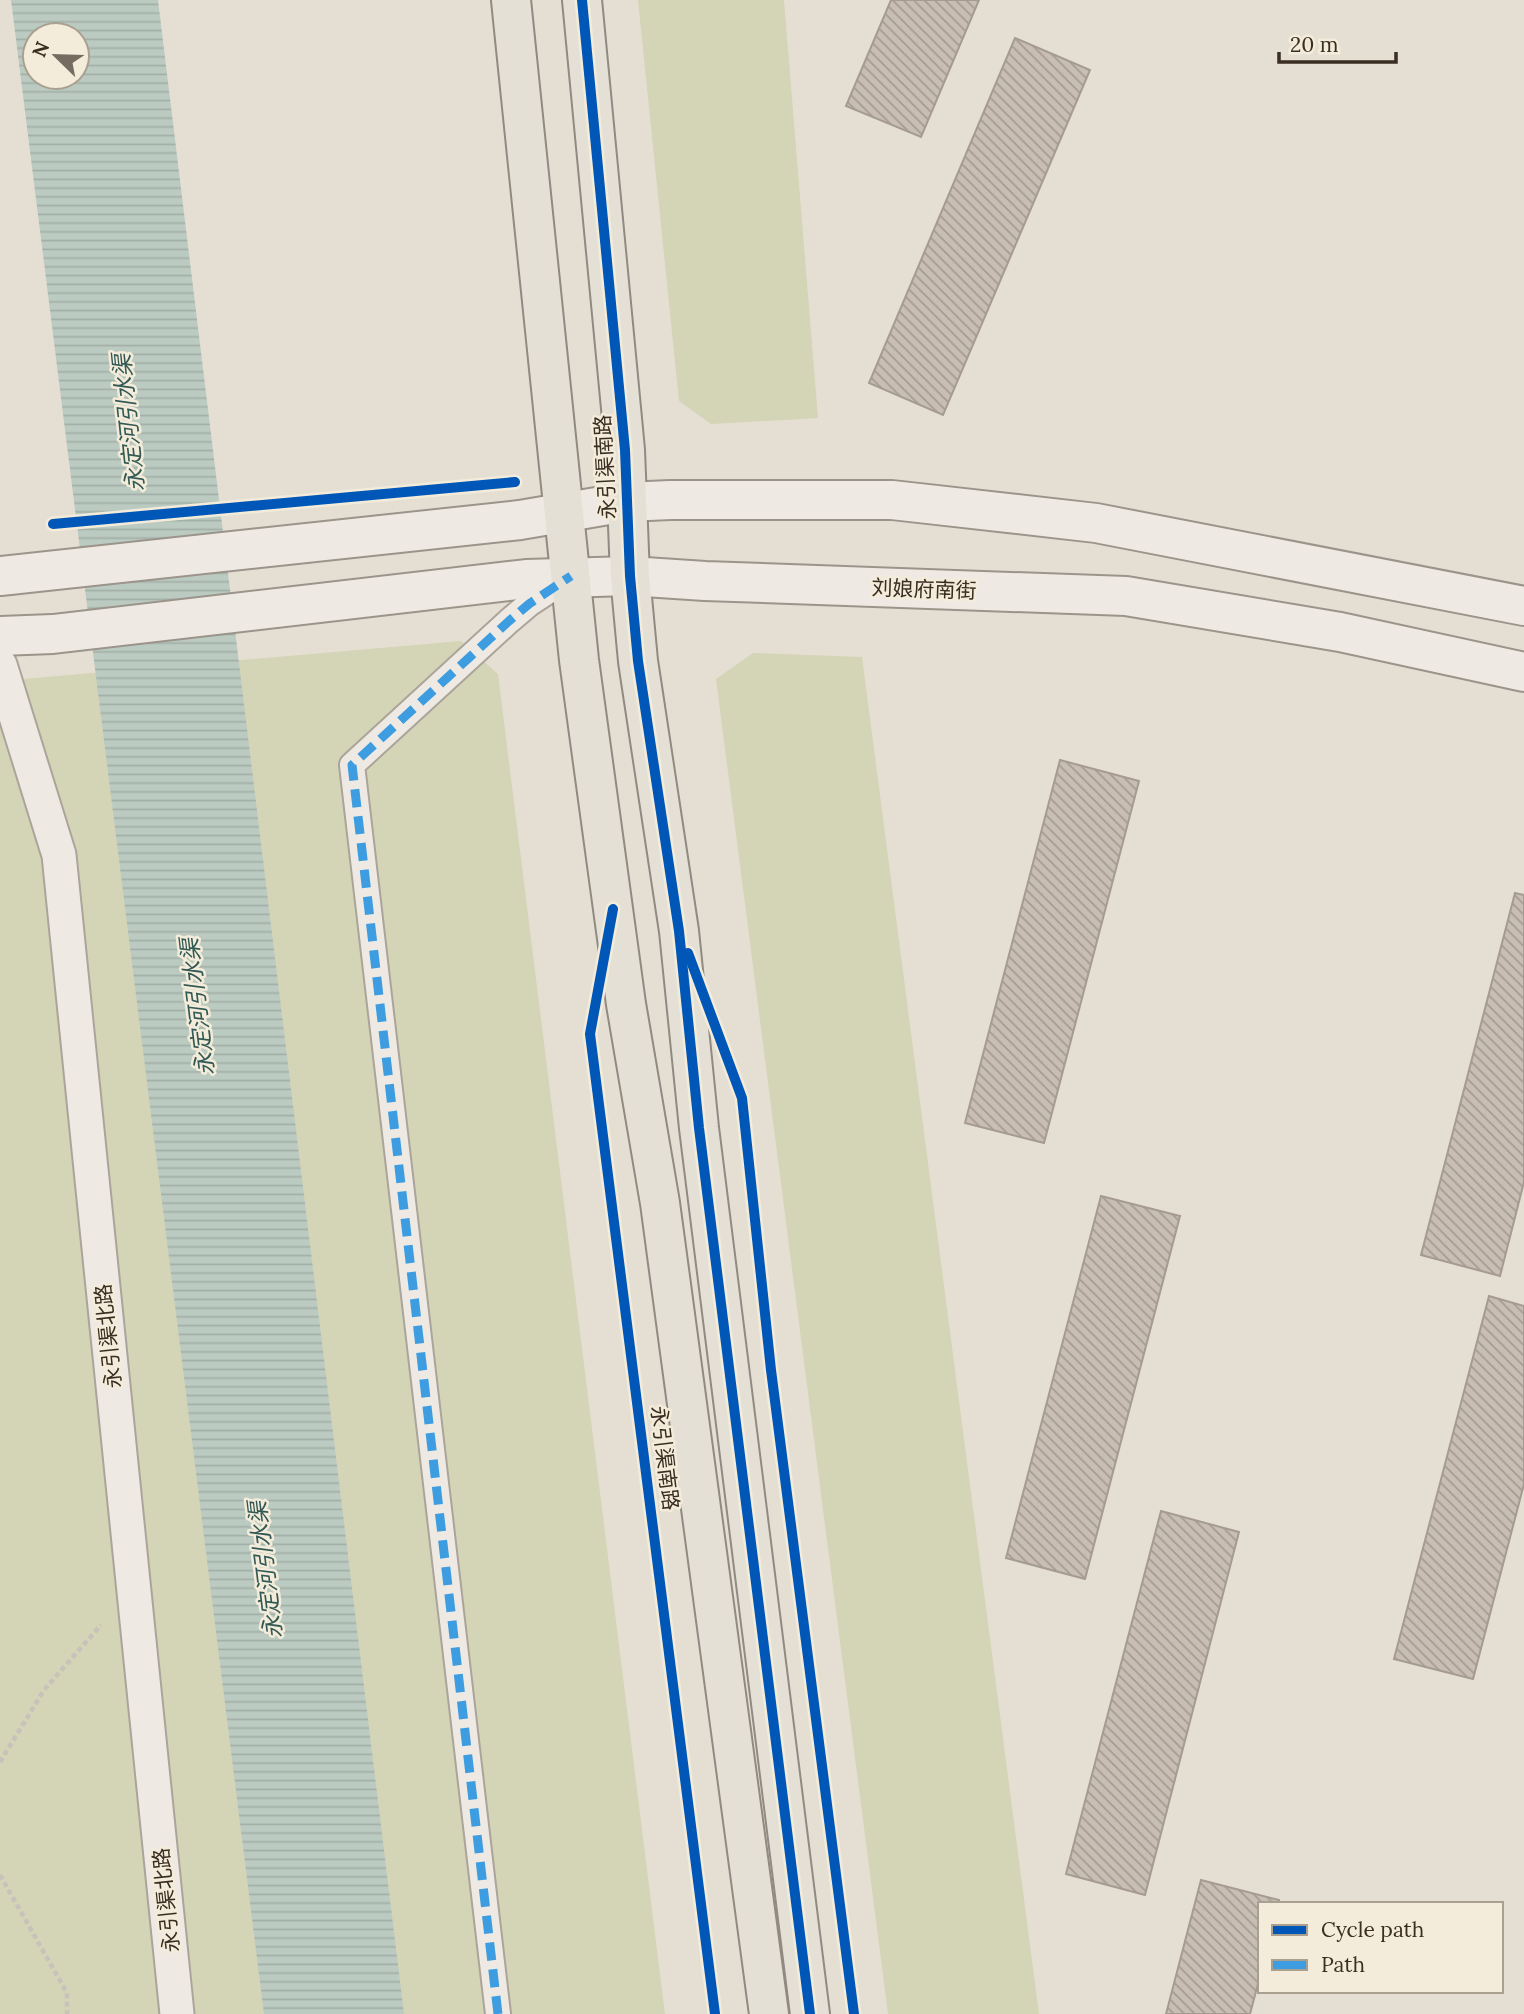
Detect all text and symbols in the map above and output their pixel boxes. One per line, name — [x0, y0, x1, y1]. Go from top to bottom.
north arrow — [21, 21, 91, 91]
scale bar — [1279, 21, 1396, 65]
text: 20 m — [1290, 31, 1339, 58]
text: N — [26, 38, 54, 61]
water label: 永定河引水渠 — [106, 350, 150, 493]
street label: 永引渠南路 — [589, 414, 621, 520]
street label: 刘娘府南街 — [871, 574, 977, 604]
water label: 永定河引水渠 — [174, 934, 220, 1077]
street label: 永引渠北路 — [89, 1282, 127, 1390]
street label: 永引渠南路 — [645, 1404, 685, 1512]
water label: 永定河引水渠 — [242, 1497, 288, 1640]
street label: 永引渠北路 — [147, 1846, 185, 1954]
legend — [1258, 1902, 1503, 1993]
text: Cycle path — [1321, 1916, 1424, 1943]
text: Path — [1321, 1951, 1365, 1978]

